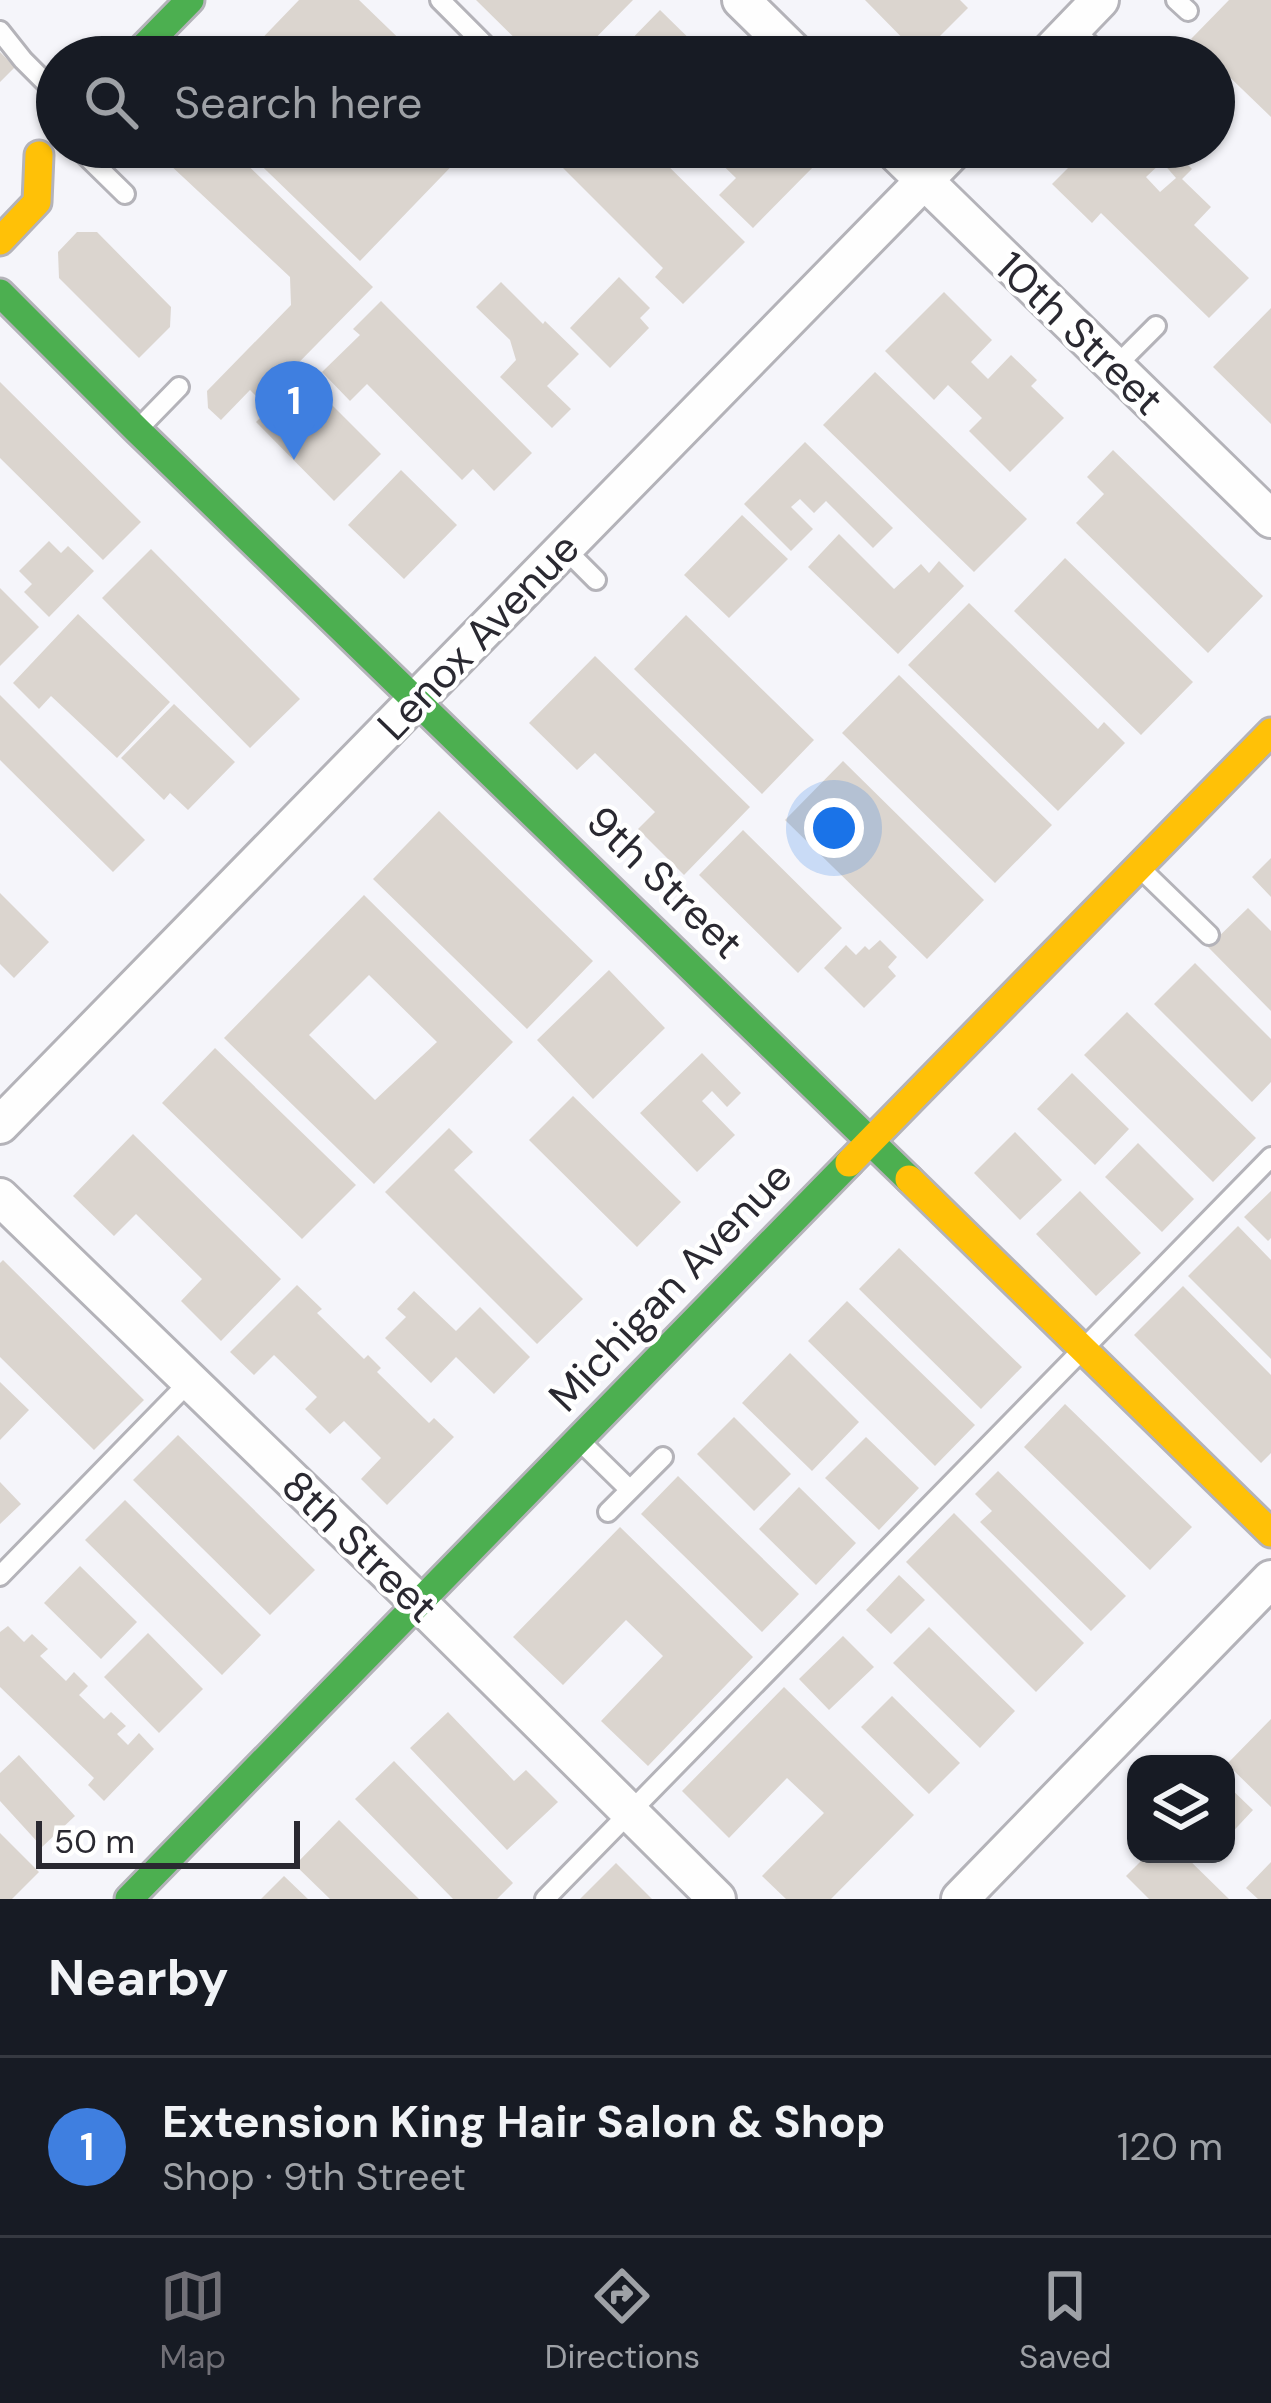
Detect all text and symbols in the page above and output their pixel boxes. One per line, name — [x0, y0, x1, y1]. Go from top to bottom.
search box — [36, 36, 1235, 168]
icon: search — [78, 69, 144, 135]
text: Search here — [174, 73, 422, 132]
street label: 10th Street — [984, 240, 1175, 427]
pin: 1 — [255, 361, 333, 460]
street label: Lenox Avenue — [366, 521, 591, 752]
street label: 9th Street — [575, 794, 755, 971]
your location — [804, 798, 864, 858]
street label: Michigan Avenue — [537, 1149, 804, 1423]
street label: 8th Street — [270, 1458, 449, 1634]
map controls — [1127, 1755, 1235, 1863]
button: layers — [1127, 1755, 1235, 1863]
scale bar — [36, 1815, 300, 1868]
text: 50 m — [54, 1820, 135, 1863]
text: Nearby — [48, 1944, 229, 2011]
text: Extension King Hair Salon & Shop — [162, 2092, 885, 2151]
text: 1 — [80, 2121, 94, 2172]
text: 120 m — [1117, 2121, 1223, 2172]
text: Shop · 9th Street — [162, 2151, 466, 2202]
tab: Map — [159, 2263, 226, 2378]
tab: Directions — [545, 2263, 700, 2378]
tab: Saved — [1019, 2263, 1112, 2378]

